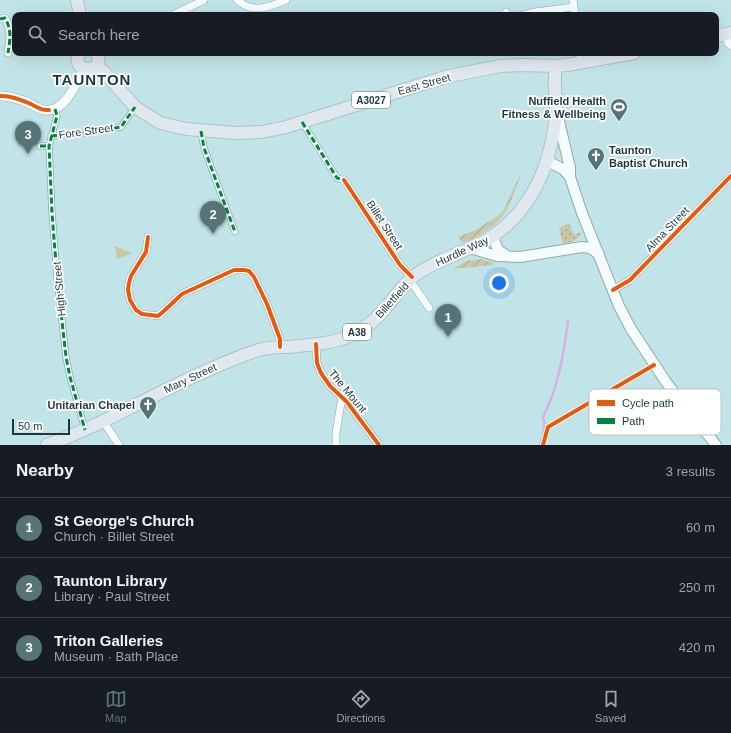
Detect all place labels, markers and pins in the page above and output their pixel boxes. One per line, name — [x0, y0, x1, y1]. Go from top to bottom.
place label: Nuffield Health Fitness & Wellbeing — [502, 95, 606, 120]
sports icon: Nuffield Health Fitness & Wellbeing — [609, 97, 629, 122]
pin: 3 — [15, 121, 41, 154]
place label: Taunton Baptist Church — [609, 144, 688, 169]
church icon: Taunton Baptist Church — [586, 146, 606, 171]
pin: 2 — [200, 201, 226, 234]
pin: 1 — [435, 304, 461, 337]
church icon: Unitarian Chapel — [138, 395, 158, 420]
place label: Unitarian Chapel — [48, 399, 135, 411]

